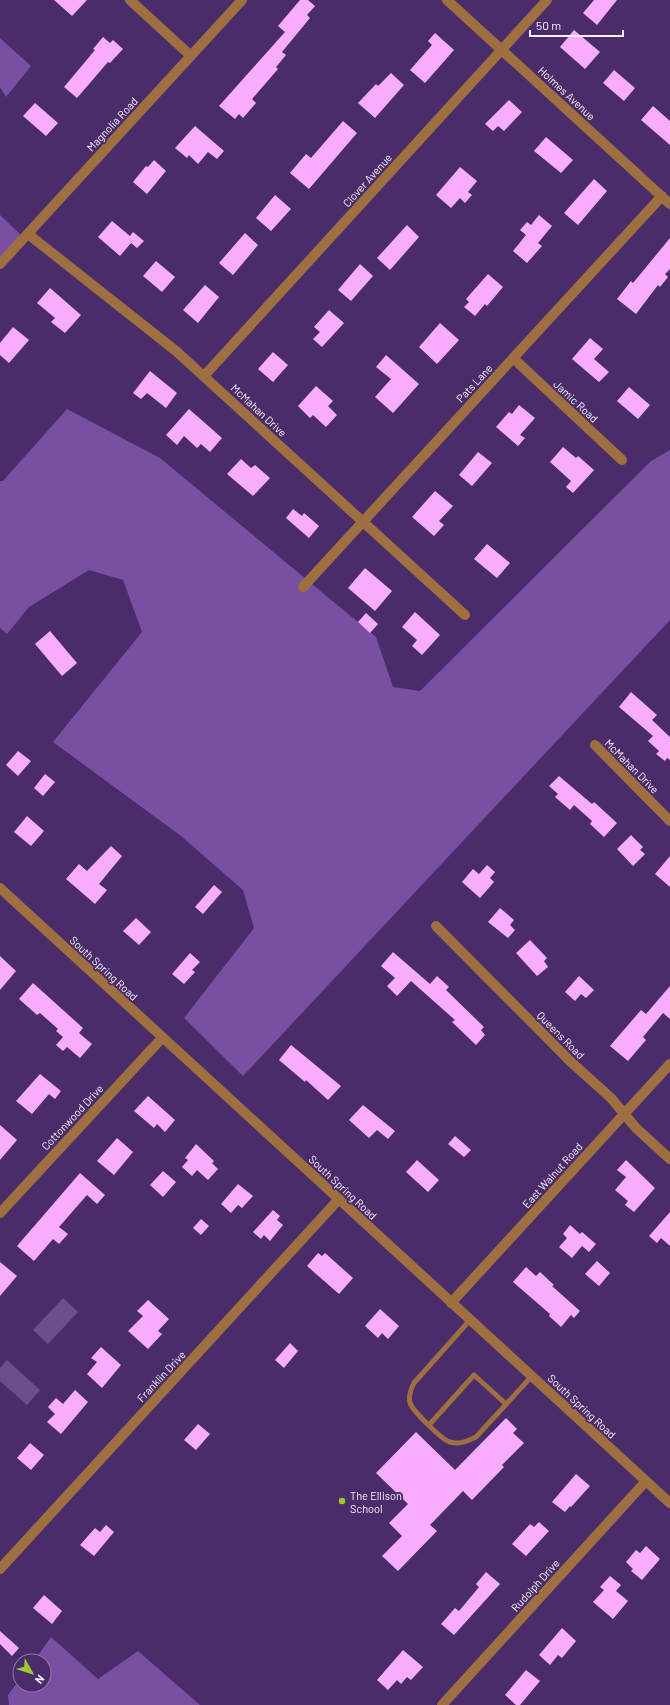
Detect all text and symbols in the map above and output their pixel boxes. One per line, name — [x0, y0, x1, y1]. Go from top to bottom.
scale bar — [530, 12, 623, 38]
text: 50 m — [536, 18, 561, 32]
street label: Holmes Avenue — [536, 63, 598, 123]
street label: Magnolia Road — [84, 94, 140, 154]
street label: Clover Avenue — [340, 151, 394, 209]
street label: Pats Lane — [453, 361, 495, 405]
street label: Jamic Road — [551, 377, 601, 425]
street label: McMahan Drive — [229, 381, 290, 439]
street label: McMahan Drive — [602, 736, 662, 796]
street label: South Spring Road — [67, 933, 141, 1003]
street label: Queens Road — [535, 1009, 587, 1061]
street label: Cottonwood Drive — [38, 1081, 106, 1152]
street label: East Walnut Road — [519, 1140, 585, 1210]
street label: South Spring Road — [306, 1152, 380, 1222]
street label: Franklin Drive — [134, 1348, 188, 1404]
street label: South Spring Road — [545, 1371, 619, 1441]
place label: The Ellison School — [350, 1489, 402, 1515]
marker: The Ellison School — [337, 1496, 347, 1506]
street label: Rudolph Drive — [508, 1556, 562, 1614]
north arrow — [12, 1653, 52, 1693]
text: N — [33, 1673, 48, 1687]

